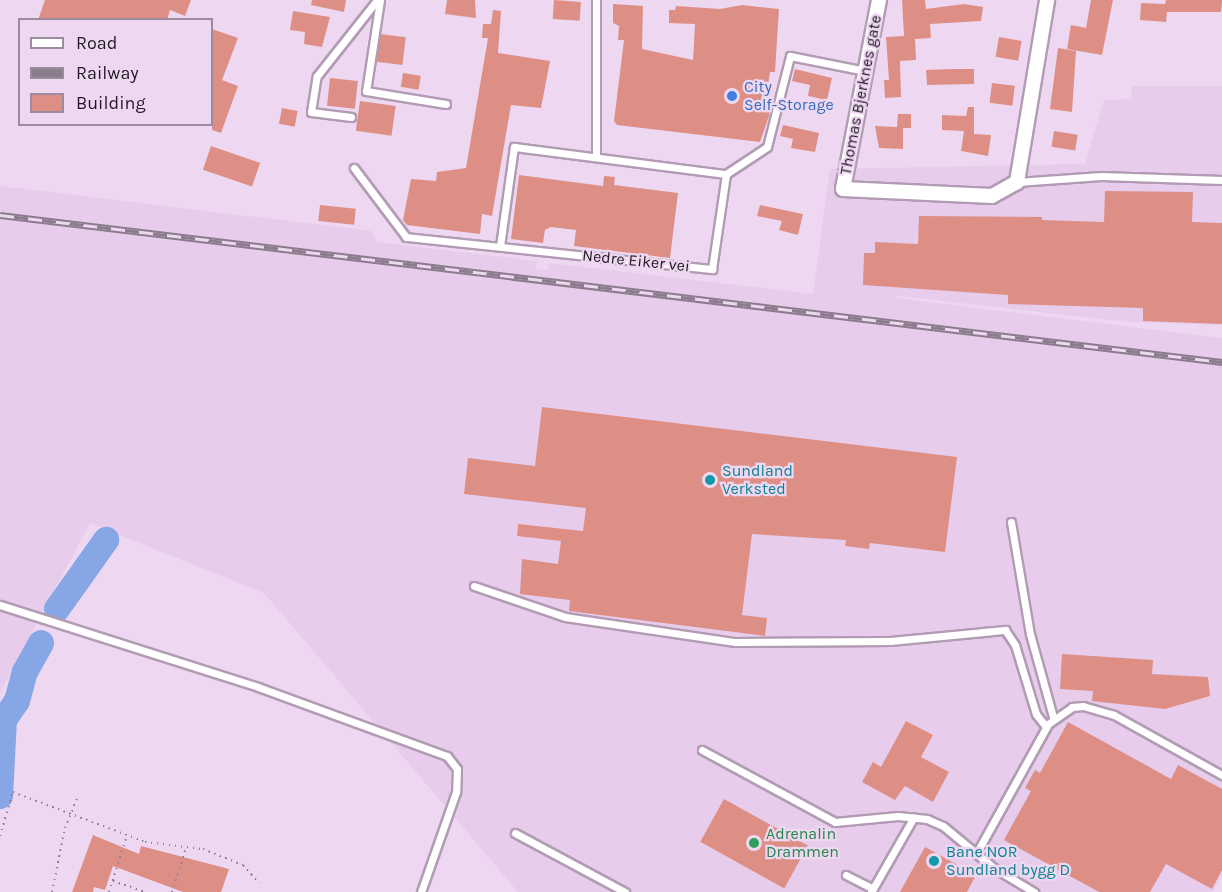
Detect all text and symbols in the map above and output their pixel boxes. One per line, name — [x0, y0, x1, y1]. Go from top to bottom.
street label: Thomas Bjerknes gate — [836, 13, 886, 177]
legend — [18, 18, 213, 126]
text: Road — [76, 32, 117, 54]
text: Railway — [76, 62, 139, 84]
place label: City Self-Storage — [744, 77, 834, 115]
marker: City Self-Storage — [725, 89, 739, 103]
text: Building — [76, 92, 146, 114]
street label: Nedre Eiker vei — [581, 246, 691, 276]
place label: Sundland Verksted — [722, 461, 793, 499]
marker: Sundland Verksted — [703, 473, 717, 487]
place label: Adrenalin Drammen — [766, 824, 839, 862]
marker: Adrenalin Drammen — [747, 836, 761, 850]
place label: Bane NOR Sundland bygg D — [946, 842, 1070, 880]
marker: Bane NOR Sundland bygg D — [927, 854, 941, 868]

